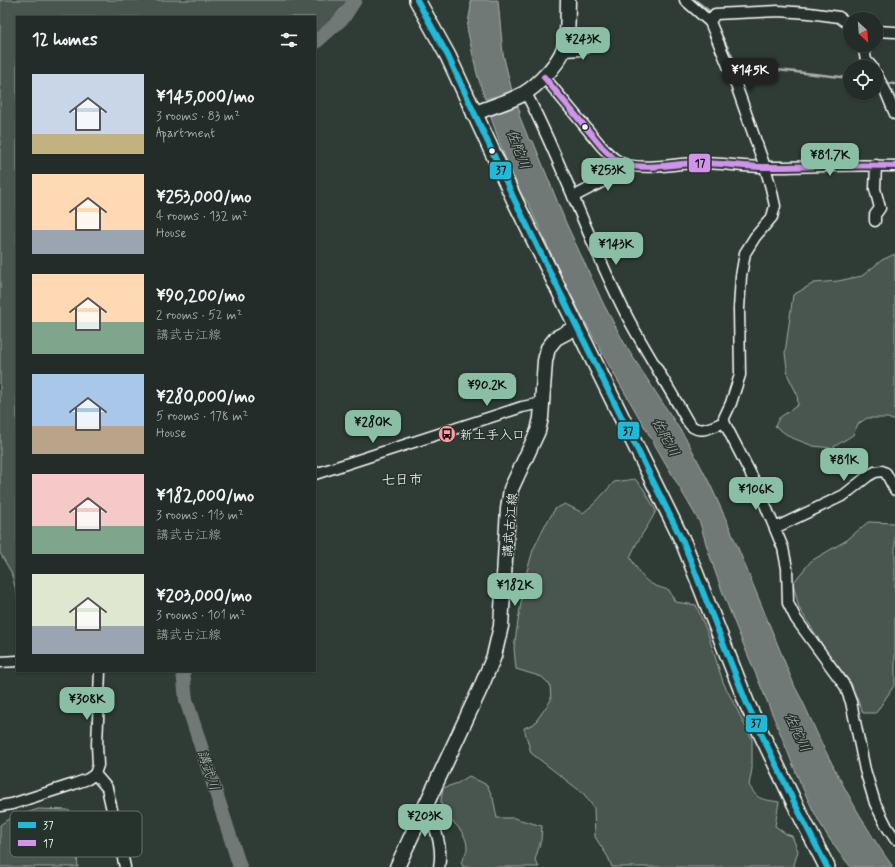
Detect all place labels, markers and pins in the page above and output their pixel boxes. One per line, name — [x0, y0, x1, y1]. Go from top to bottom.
pin: ¥243K — [555, 27, 611, 61]
pin: ¥145K — [722, 58, 778, 92]
unlabelled marker — [580, 122, 590, 132]
pin: ¥81.7K — [797, 143, 863, 177]
unlabelled marker — [487, 146, 497, 156]
pin: ¥253K — [580, 158, 636, 192]
pin: ¥143K — [588, 232, 644, 266]
pin: ¥90.2K — [454, 373, 520, 407]
pin: ¥280K — [345, 410, 401, 444]
bus stop icon: 新土手入口 — [437, 424, 457, 444]
place label: 新土手入口 — [460, 427, 525, 444]
pin: ¥81K — [820, 448, 868, 482]
pin: ¥106K — [728, 477, 784, 511]
pin: ¥182K — [487, 573, 543, 607]
pin: ¥308K — [59, 687, 115, 721]
pin: ¥203K — [397, 804, 453, 838]

